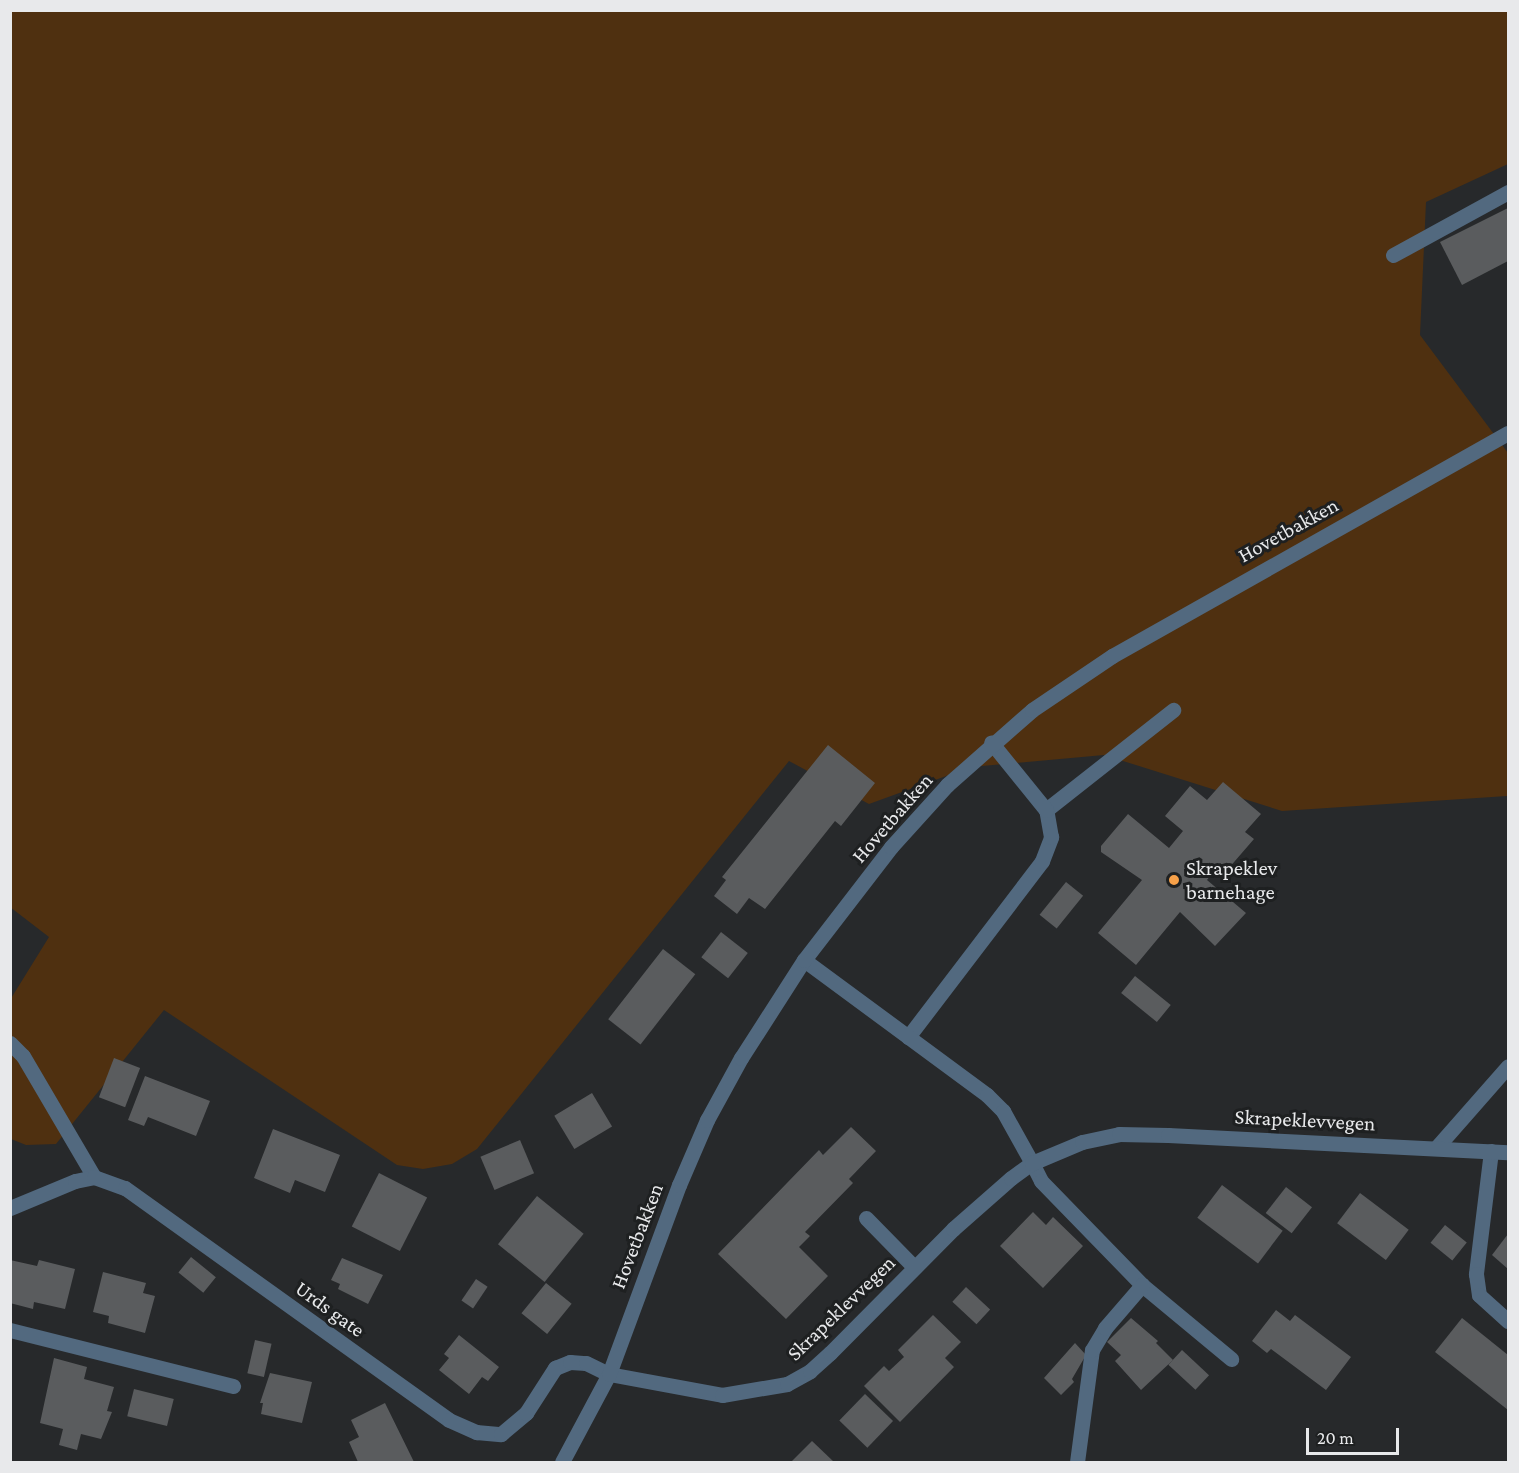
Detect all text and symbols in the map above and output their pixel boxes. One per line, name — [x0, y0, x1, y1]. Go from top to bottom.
street label: Hovetbakken — [1233, 492, 1343, 568]
street label: Hovetbakken — [846, 768, 938, 868]
place label: Skrapeklev barnehage — [1186, 855, 1277, 905]
marker: Skrapeklev barnehage — [1167, 873, 1181, 887]
street label: Skrapeklevvegen — [1234, 1104, 1376, 1136]
street label: Hovetbakken — [605, 1180, 669, 1292]
street label: Skrapeklevvegen — [782, 1250, 900, 1366]
street label: Urds gate — [290, 1275, 370, 1343]
scale bar — [1309, 1416, 1402, 1454]
text: 20 m — [1317, 1428, 1354, 1448]

